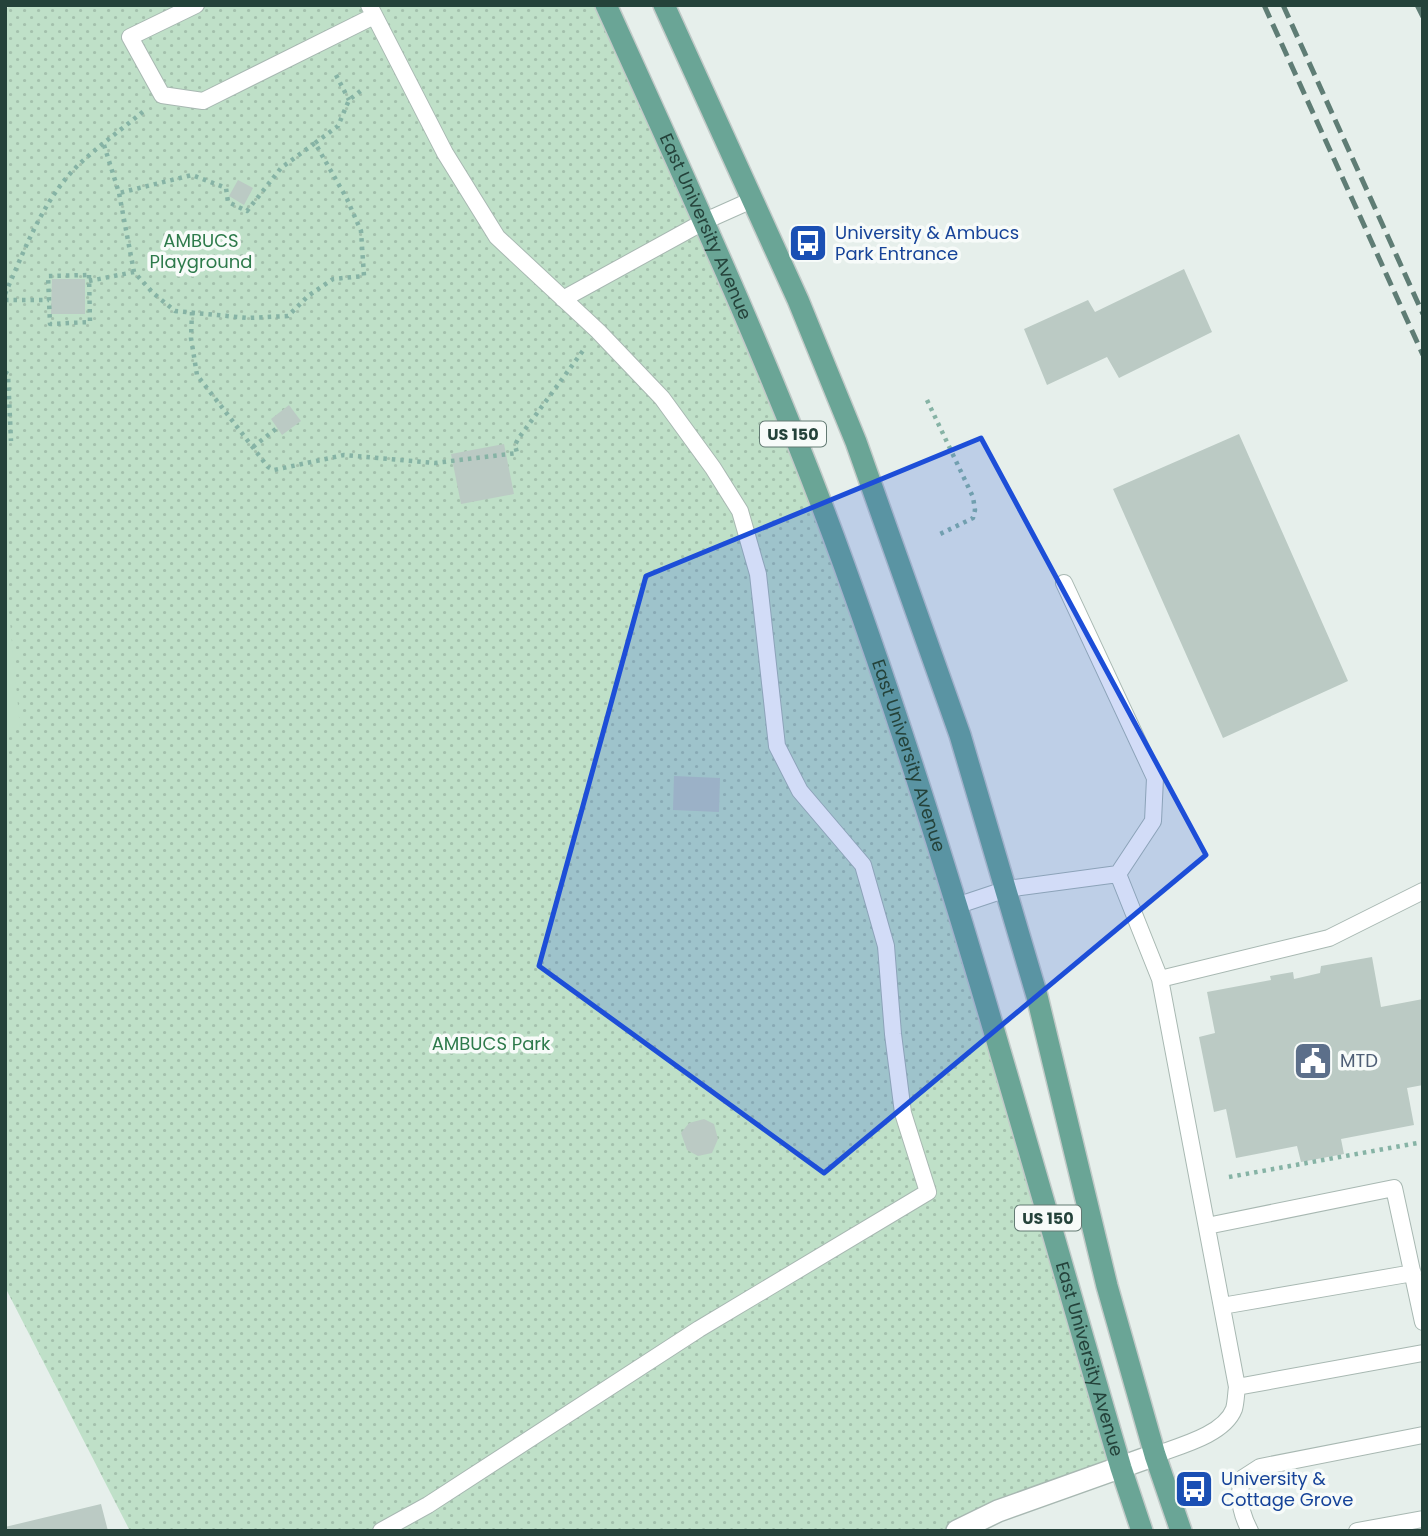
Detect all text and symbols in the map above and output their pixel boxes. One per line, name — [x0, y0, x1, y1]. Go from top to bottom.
street label: East University Avenue — [654, 129, 758, 324]
place label: University & Ambucs Park Entrance — [835, 220, 1019, 266]
bus stop icon: University & Ambucs Park Entrance — [787, 222, 829, 264]
park label: AMBUCS Playground — [150, 228, 252, 274]
road number: US 150 — [760, 422, 826, 446]
street label: East University Avenue — [866, 656, 952, 855]
park label: AMBUCS Park — [432, 1031, 551, 1056]
public building icon: MTD — [1292, 1040, 1334, 1082]
place label: MTD — [1340, 1048, 1378, 1073]
road number: US 150 — [1015, 1206, 1081, 1230]
street label: East University Avenue — [1050, 1259, 1130, 1459]
place label: University & Cottage Grove — [1221, 1466, 1353, 1512]
bus stop icon: University & Cottage Grove — [1173, 1468, 1215, 1510]

